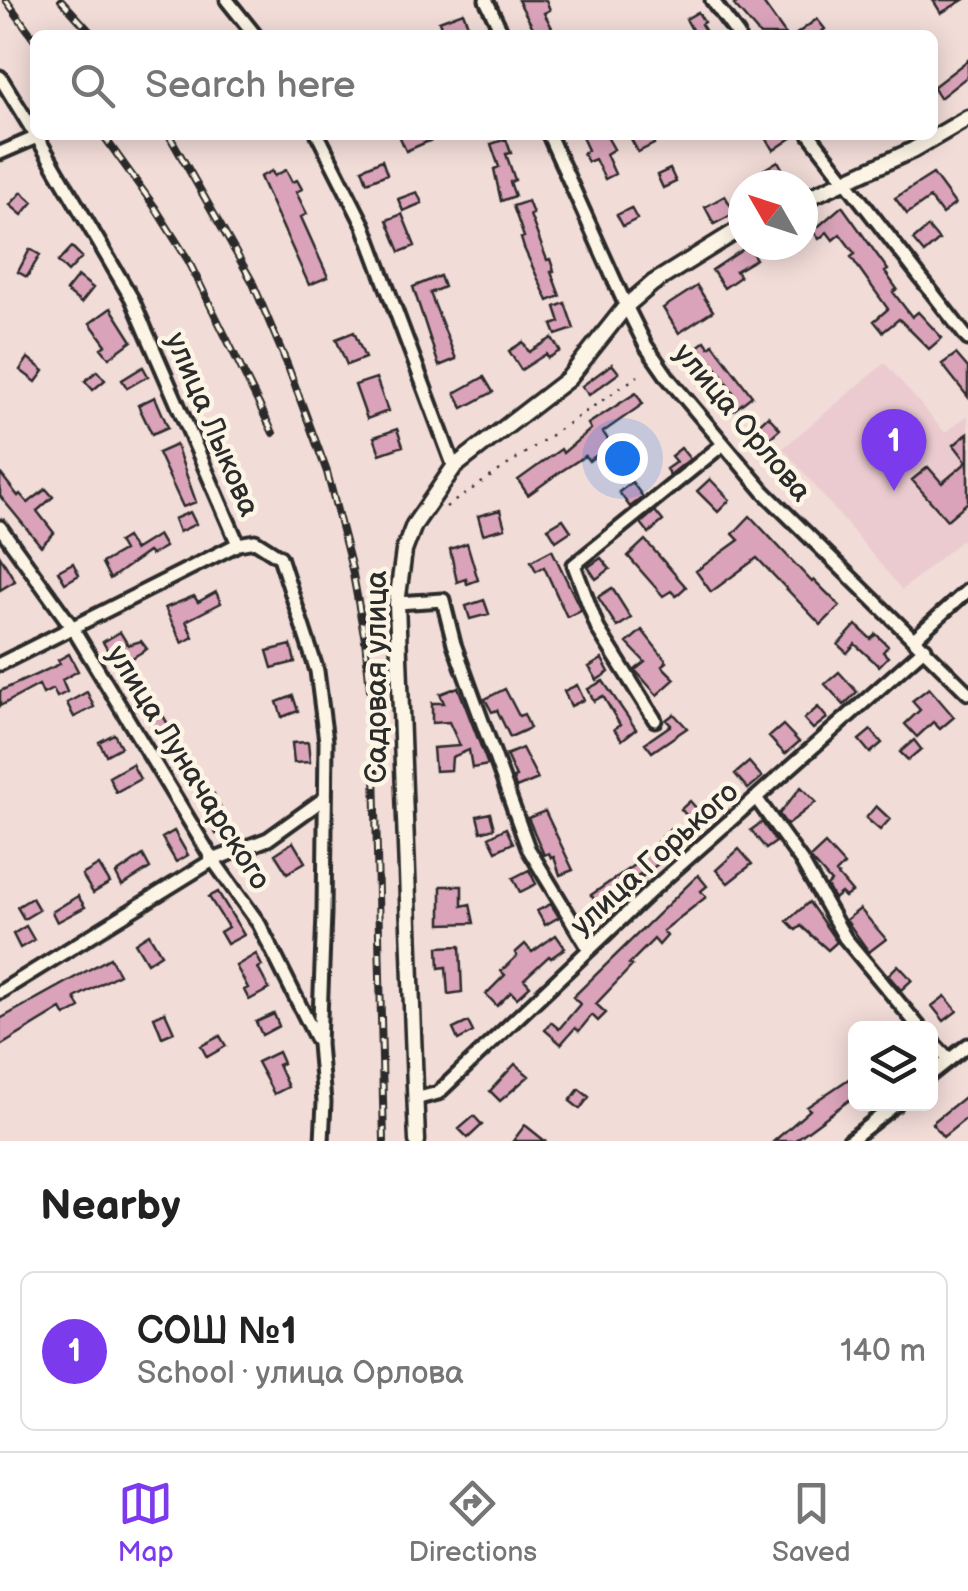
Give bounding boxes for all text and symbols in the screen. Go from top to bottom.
search box [30,30,938,140]
icon: search [65,58,120,113]
text: Search here [145,63,356,108]
north arrow [728,170,818,260]
street label: улица Лыкова [157,327,267,522]
street label: улица Орлова [666,336,819,509]
pin: 1 [862,408,926,491]
your location [597,433,648,484]
street label: Садовая улица [359,570,395,784]
street label: улица Луначарского [98,639,278,896]
street label: улица Горького [564,774,746,943]
map controls [848,1021,938,1111]
button: layers [848,1021,938,1111]
text: Nearby [40,1181,180,1232]
text: СОШ №1 [137,1309,297,1354]
text: 1 [68,1332,81,1371]
text: 140 m [840,1332,926,1371]
text: School · улица Орлова [137,1354,464,1393]
tab: Map [117,1476,174,1569]
tab: Directions [408,1476,537,1569]
tab: Saved [772,1476,851,1569]

